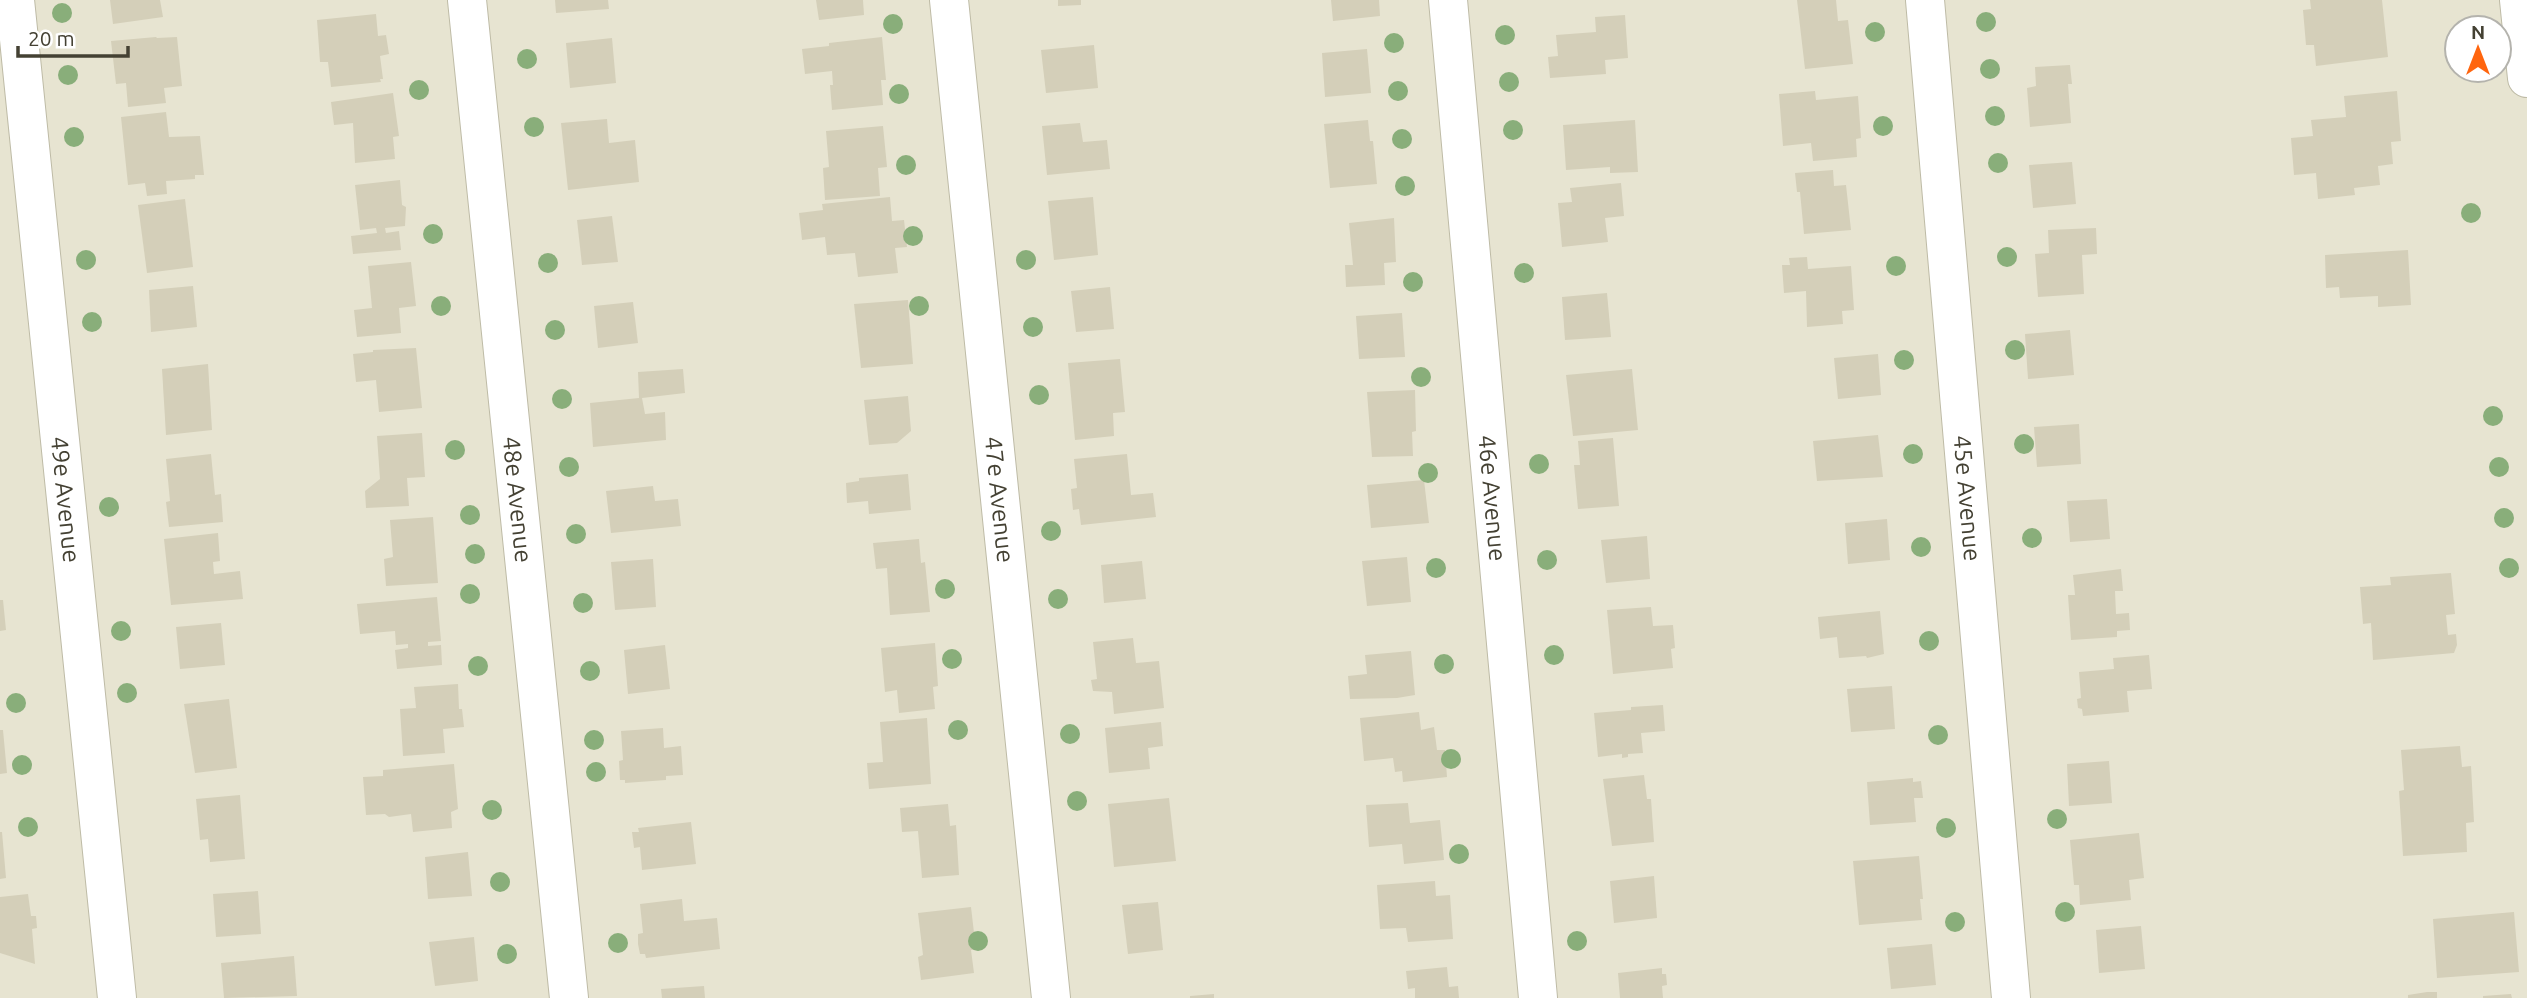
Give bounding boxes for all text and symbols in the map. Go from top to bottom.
scale bar [18,14,128,58]
north arrow [2443,14,2513,84]
text: N [2471,21,2485,43]
text: 20 m [28,26,75,50]
street label: 46e Avenue [1474,434,1512,562]
street label: 45e Avenue [1949,434,1987,562]
street label: 49e Avenue [46,435,86,564]
street label: 48e Avenue [498,435,538,564]
street label: 47e Avenue [980,435,1020,564]

